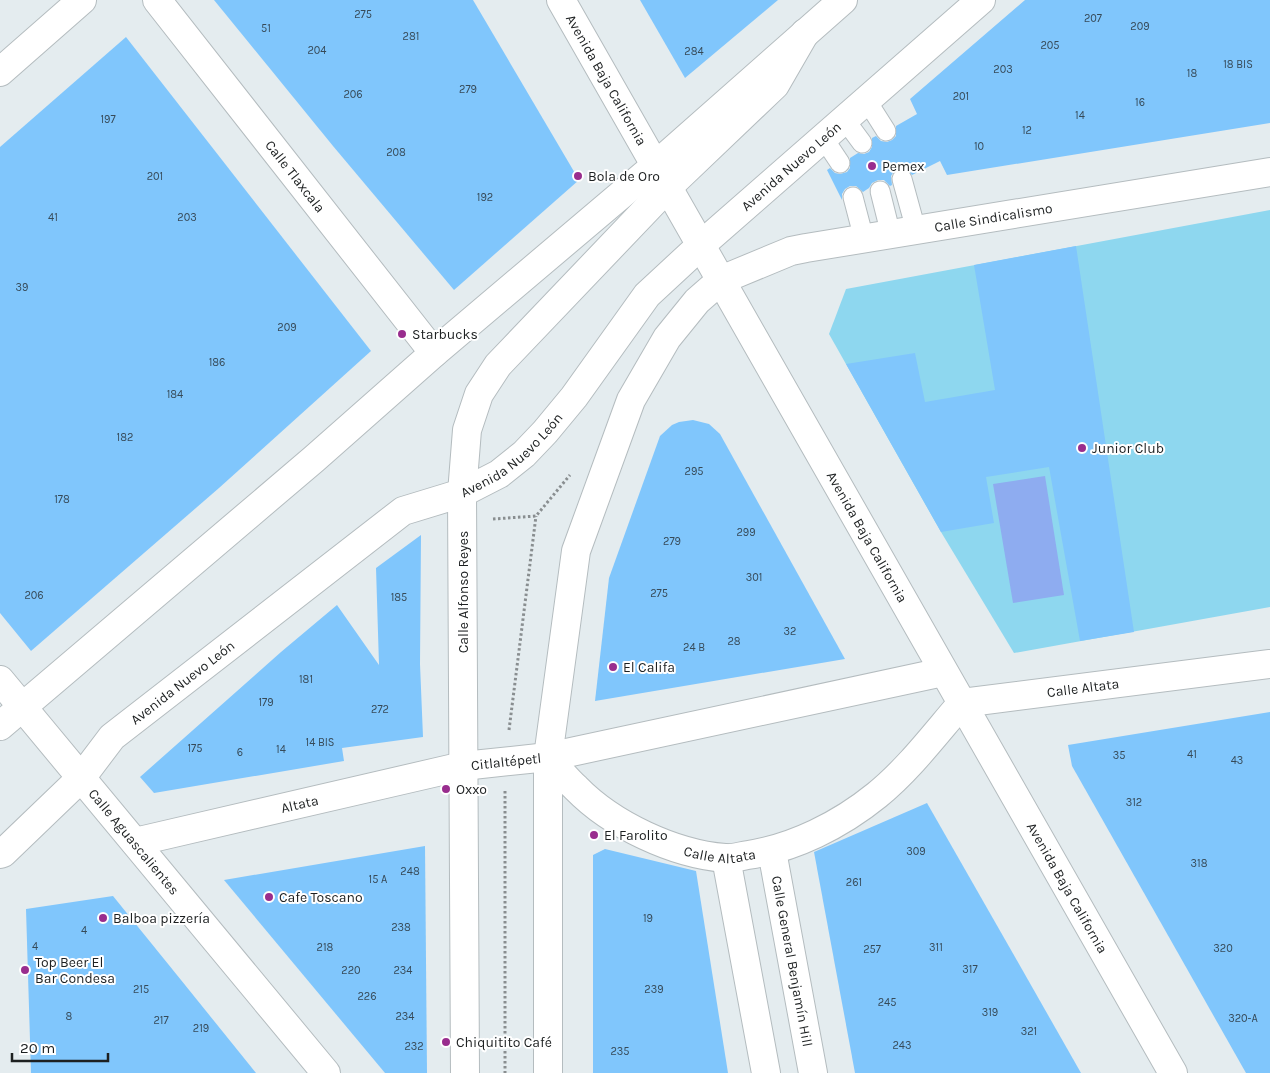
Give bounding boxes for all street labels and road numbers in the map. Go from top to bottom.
street label: Avenida Baja California [562,11,651,148]
street label: Avenida Nuevo León [738,118,844,215]
street label: Calle Tlaxcala [262,137,329,216]
street label: Calle Sindicalismo [933,199,1054,235]
street label: Avenida Nuevo León [458,409,566,501]
street label: Avenida Baja California [823,468,911,605]
street label: Calle Alfonso Reyes [455,531,472,653]
street label: Avenida Nuevo León [127,637,238,728]
street label: Calle Altata [1046,675,1120,701]
street label: Citlaltépetl [470,749,542,774]
street label: Calle Aguascalientes [85,785,183,898]
street label: Altata [279,791,320,816]
street label: Avenida Baja California [1023,819,1111,956]
street label: Calle Altata [682,842,757,867]
street label: Calle General Benjamín Hill [768,874,816,1048]

